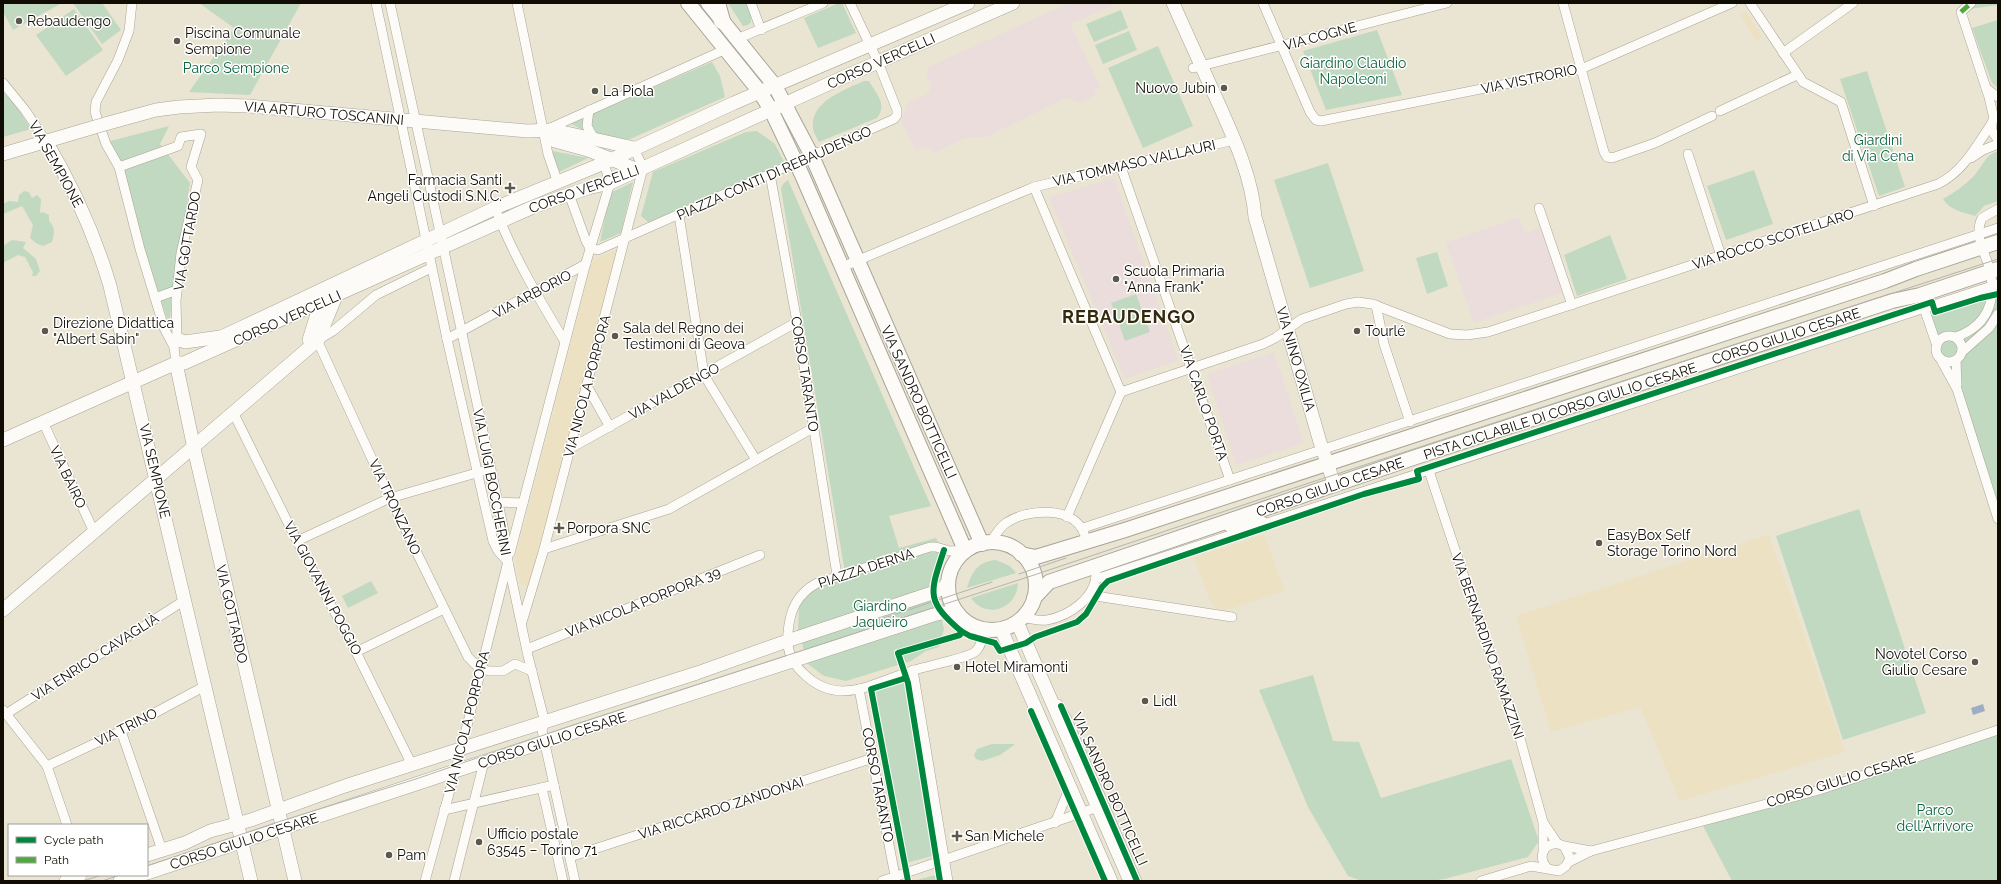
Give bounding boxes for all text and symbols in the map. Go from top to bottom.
place label: Rebaudengo [27,13,111,29]
marker: Rebaudengo [14,16,24,26]
street label: VIA COGNE [1282,19,1358,53]
place label: Piscina Comunale Sempione [185,25,301,57]
street label: CORSO VERCELLI [825,30,937,92]
marker: Piscina Comunale Sempione [172,36,182,46]
park label: Giardino Claudio Napoleoni [1300,55,1406,87]
park label: Parco Sempione [183,60,289,76]
street label: VIA VISTRORIO [1479,61,1579,97]
place label: Nuovo Jubin [1135,80,1216,96]
place label: La Piola [603,83,654,99]
marker: Nuovo Jubin [1219,83,1229,93]
marker: La Piola [590,86,600,96]
street label: VIA ARTURO TOSCANINI [243,98,405,128]
street label: VIA SEMPIONE [26,118,86,210]
street label: PIAZZA CONTI DI REBAUDENGO [674,123,874,223]
park label: Giardini di Via Cena [1842,132,1914,164]
street label: VIA TOMMASO VALLAURI [1051,136,1217,190]
street label: CORSO VERCELLI [527,162,641,216]
place label: Farmacia Santi Angeli Custodi S.N.C. [368,172,502,204]
marker: Farmacia Santi Angeli Custodi S.N.C. [505,183,515,193]
street label: VIA GOTTARDO [170,190,204,292]
street label: VIA ROCCO SCOTELLARO [1690,205,1856,273]
place label: Scuola Primaria "Anna Frank" [1124,263,1225,295]
street label: VIA ARBORIO [490,267,574,321]
marker: Scuola Primaria "Anna Frank" [1111,274,1121,284]
street label: CORSO VERCELLI [231,287,343,349]
street label: CORSO GIULIO CESARE [1710,304,1862,368]
street label: VIA NINO OXILIA [1273,305,1319,414]
district label: REBAUDENGO [1062,306,1196,327]
street label: VIA NICOLA PORPORA [560,313,614,459]
place label: Direzione Didattica "Albert Sabin" [53,315,174,347]
street label: CORSO TARANTO [788,315,822,433]
place label: Sala del Regno dei Testimoni di Geova [623,320,745,352]
street label: VIA SANDRO BOTTICELLI [878,323,960,481]
place label: Tourlé [1365,323,1406,339]
marker: Direzione Didattica "Albert Sabin" [40,326,50,336]
marker: Tourlé [1352,326,1362,336]
marker: Sala del Regno dei Testimoni di Geova [610,331,620,341]
street label: VIA CARLO PORTA [1177,343,1231,463]
street label: VIA VALDENGO [626,359,722,423]
street label: PISTA CICLABILE DI CORSO GIULIO CESARE [1421,359,1699,463]
street label: VIA LUIGI BOCCHERINI [470,407,514,557]
street label: VIA SEMPIONE [136,422,174,520]
street label: VIA BAIRO [47,443,89,511]
street label: CORSO GIULIO CESARE [1254,454,1406,520]
street label: VIA TRONZANO [366,457,424,557]
street label: VIA GIOVANNI POGGIO [281,518,365,658]
place label: Porpora SNC [567,520,651,536]
marker: Porpora SNC [554,523,564,533]
place label: EasyBox Self Storage Torino Nord [1607,527,1737,559]
marker: EasyBox Self Storage Torino Nord [1594,538,1604,548]
street label: PIAZZA DERNA [816,545,916,591]
street label: VIA BERNARDINO RAMAZZINI [1449,551,1527,741]
street label: VIA GOTTARDO [213,563,251,665]
street label: VIA NICOLA PORPORA 39 [563,564,723,640]
park label: Giardino Jaqueiro [852,598,908,630]
street label: VIA ENRICO CAVAGLIÀ [28,609,162,704]
place label: Novotel Corso Giulio Cesare [1875,646,1967,678]
street label: VIA NICOLA PORPORA [441,648,493,795]
marker: Novotel Corso Giulio Cesare [1970,657,1980,667]
place label: Hotel Miramonti [965,659,1068,675]
marker: Hotel Miramonti [952,662,962,672]
place label: Lidl [1153,693,1177,709]
marker: Lidl [1140,696,1150,706]
street label: VIA TRINO [92,705,160,749]
street label: CORSO GIULIO CESARE [476,708,628,772]
street label: VIA SANDRO BOTTICELLI [1069,710,1151,868]
street label: CORSO TARANTO [859,726,897,844]
street label: CORSO GIULIO CESARE [1765,750,1917,810]
street label: VIA RICCARDO ZANDONAI [636,774,806,842]
park label: Parco dell'Arrivore [1897,802,1973,834]
street label: CORSO GIULIO CESARE [168,809,320,873]
legend [8,824,148,876]
place label: Ufficio postale 63545 – Torino 71 [487,826,597,858]
place label: San Michele [965,828,1044,844]
marker: San Michele [952,831,962,841]
text: Cycle path [44,833,103,847]
marker: Ufficio postale 63545 – Torino 71 [474,837,484,847]
place label: Pam [397,847,426,863]
marker: Pam [384,850,394,860]
text: Path [44,853,69,867]

